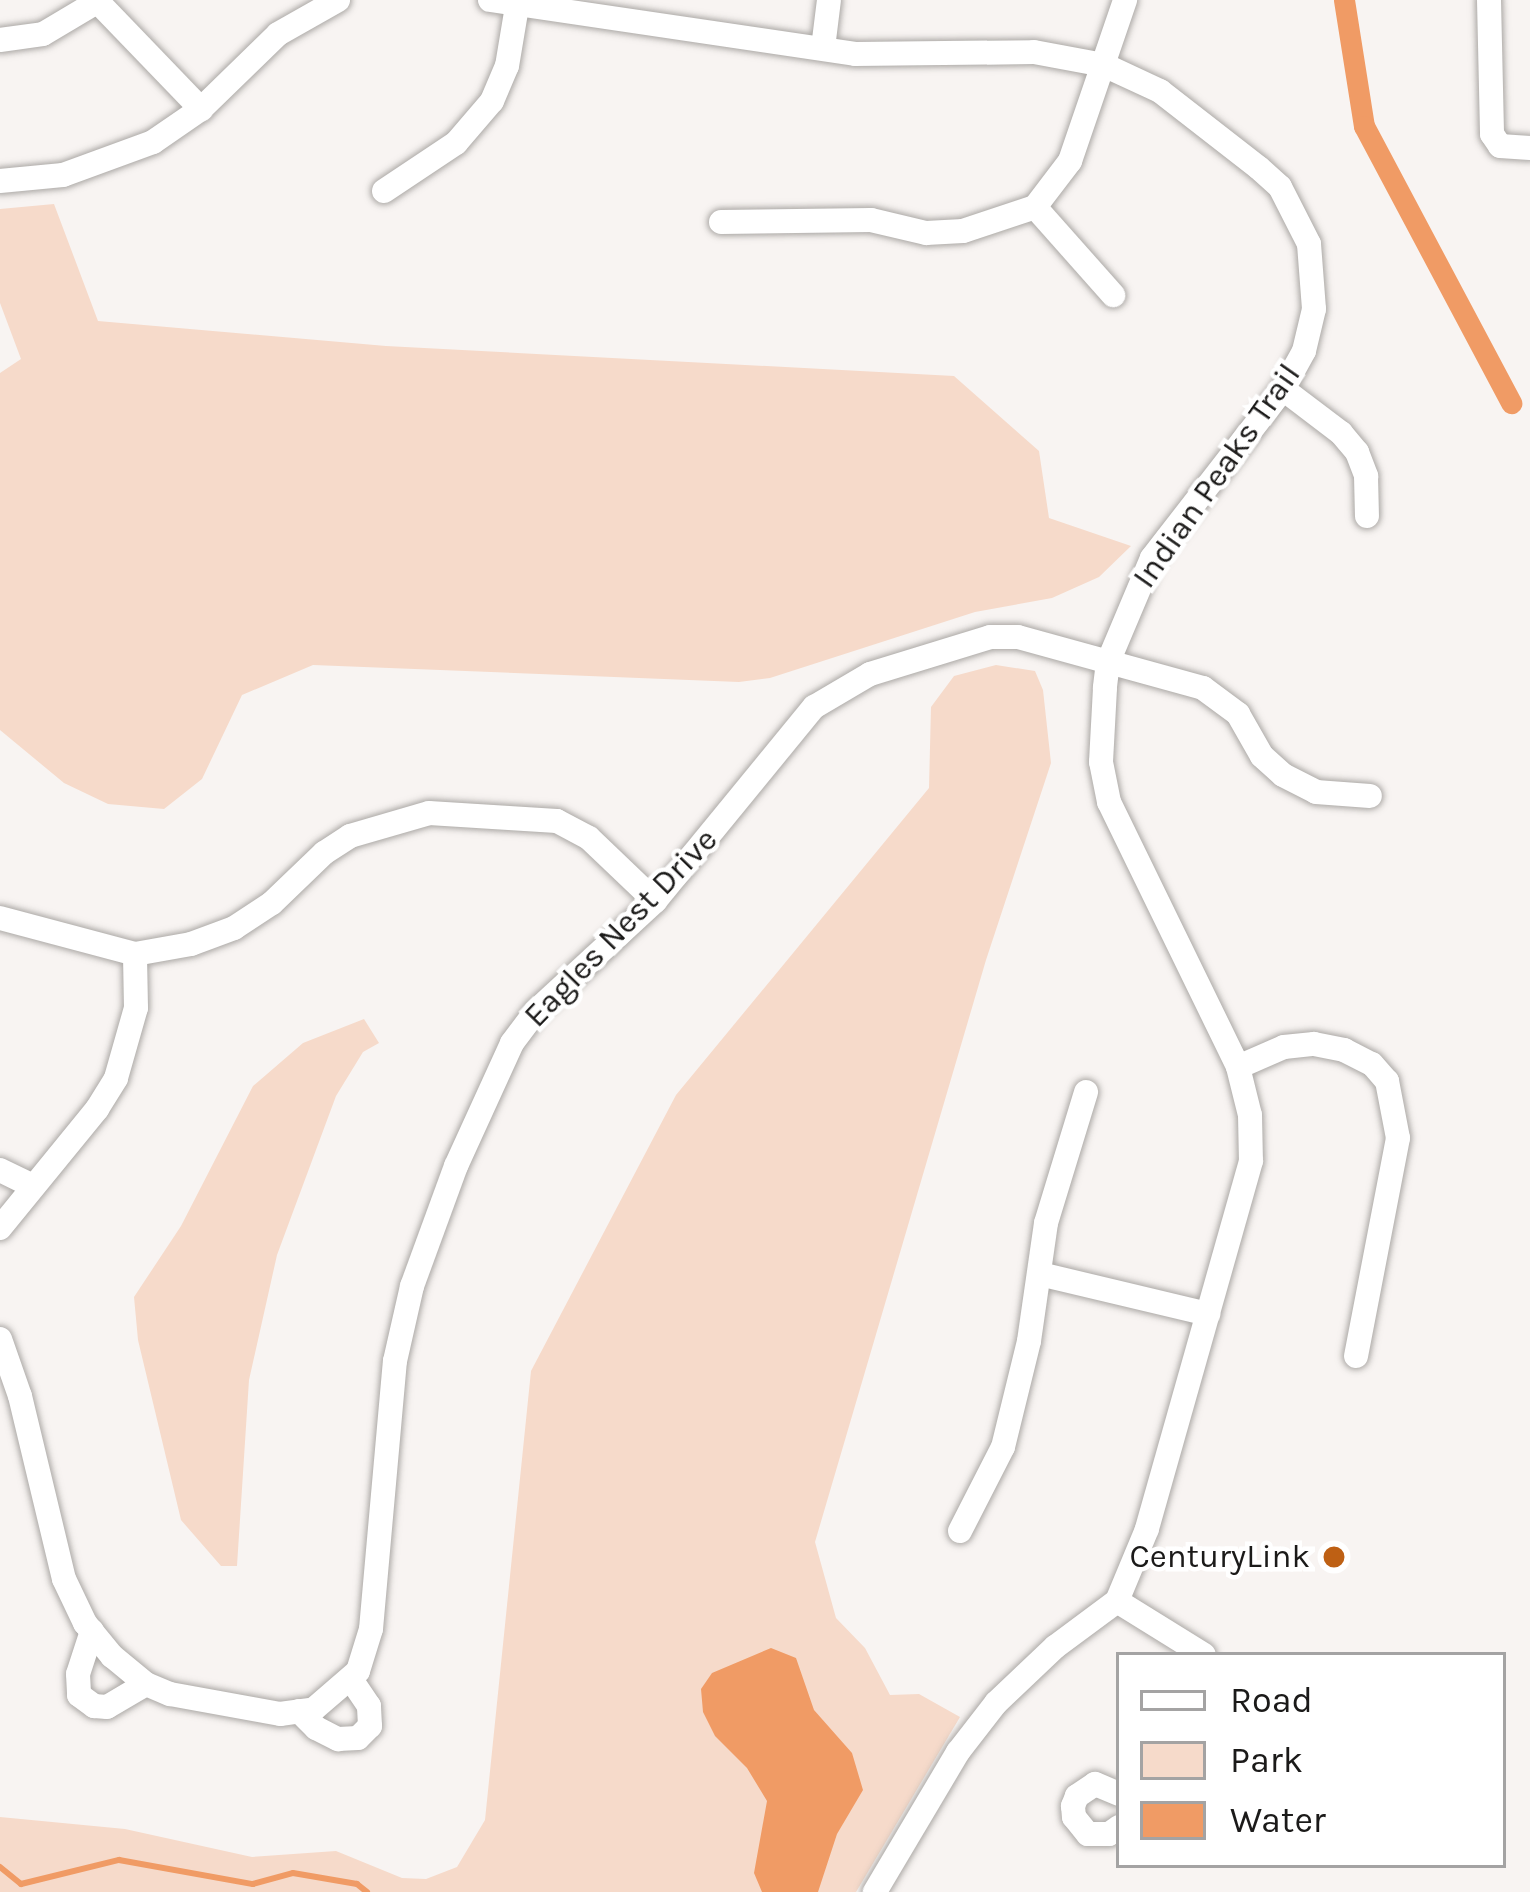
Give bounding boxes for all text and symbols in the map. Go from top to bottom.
street label: Indian Peaks Trail [1125,356,1309,596]
street label: Eagles Nest Drive [516,820,726,1036]
place label: CenturyLink [1129,1537,1310,1577]
marker: CenturyLink [1321,1544,1347,1570]
legend [1116,1652,1506,1868]
text: Road [1230,1679,1313,1721]
text: Park [1230,1739,1303,1781]
text: Water [1230,1799,1326,1841]

